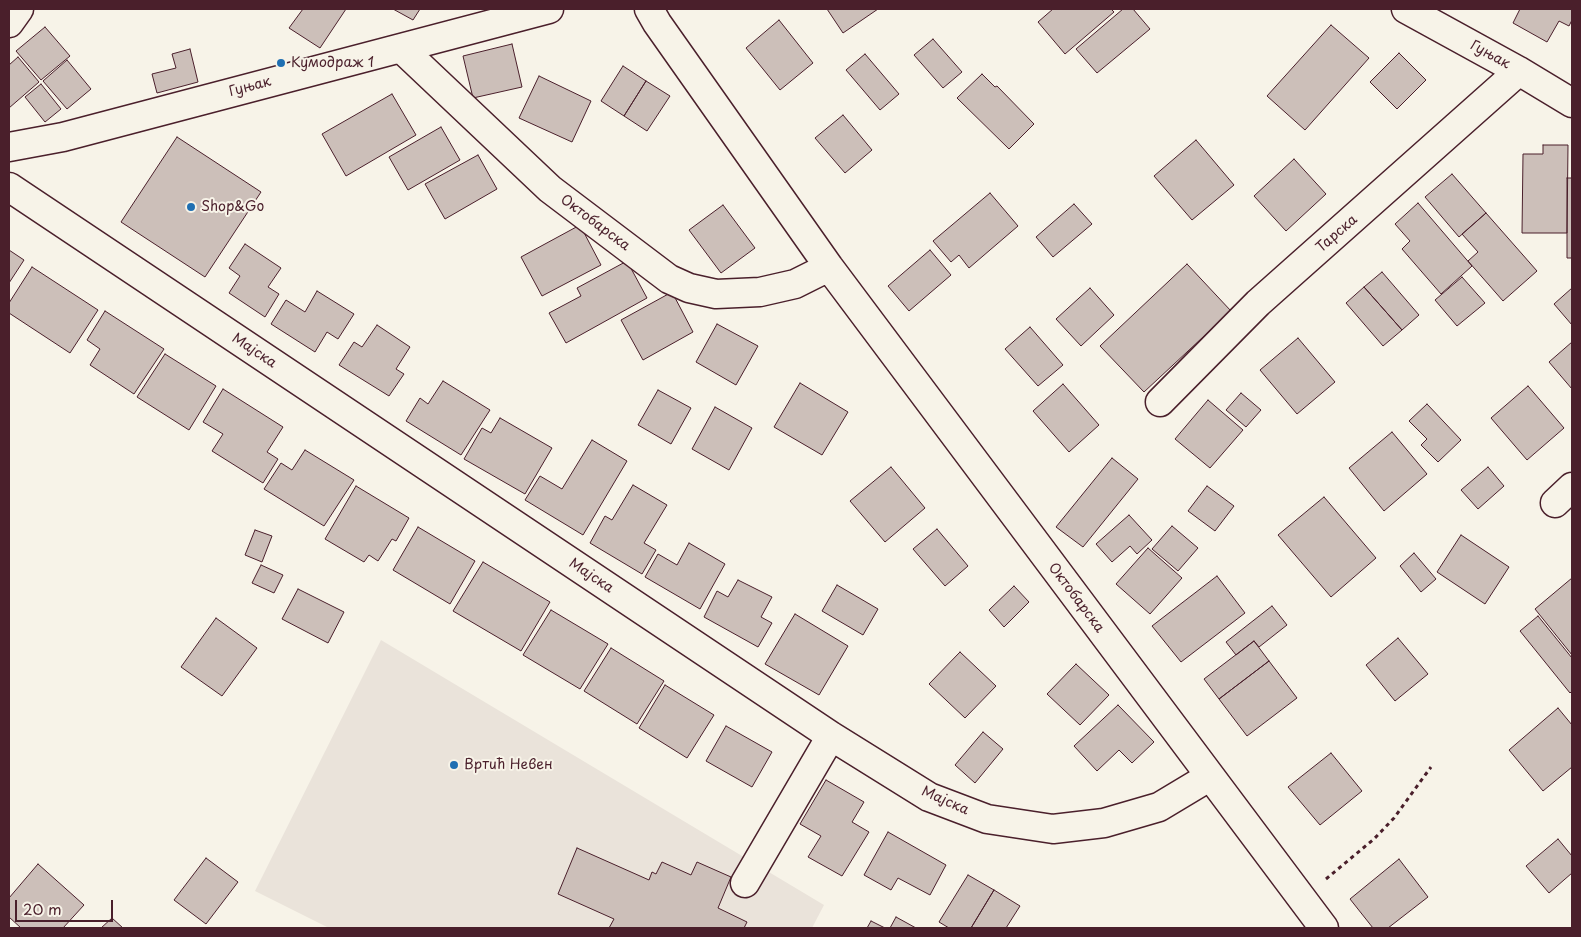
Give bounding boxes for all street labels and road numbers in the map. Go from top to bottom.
street label: Гуњак [1467,37,1513,73]
street label: Гуњак [227,73,273,101]
street label: Октобарска [557,191,633,255]
street label: Тарска [1313,212,1361,256]
street label: Мајска [228,330,280,372]
street label: Мајска [565,555,617,597]
street label: Октобарска [1044,560,1108,636]
street label: Мајска [919,783,971,819]

